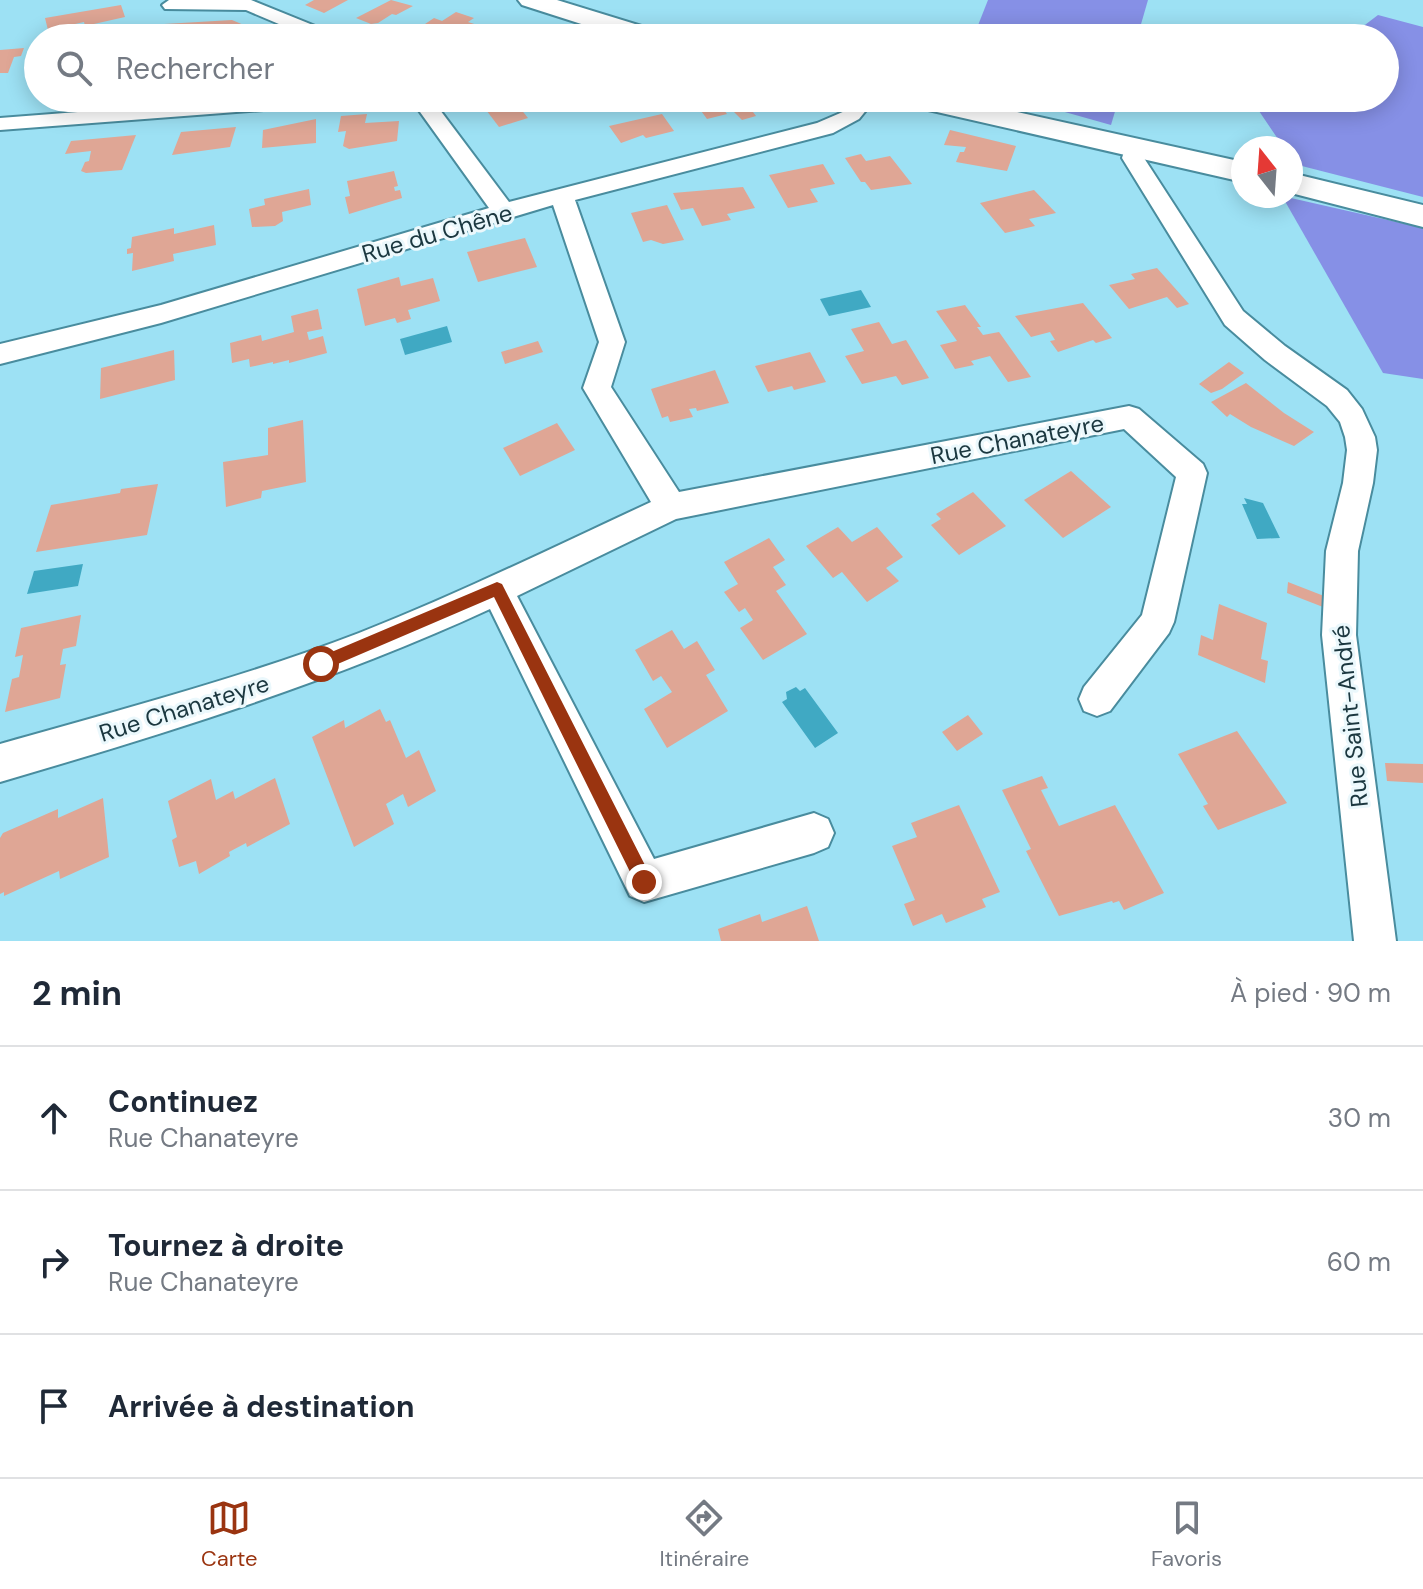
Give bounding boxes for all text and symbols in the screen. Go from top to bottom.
search box [24,24,1399,112]
icon: search [52,46,96,90]
text: Rechercher [116,49,275,88]
north arrow [1231,136,1303,208]
street label: Rue du Chêne [358,197,516,269]
street label: Rue Chanateyre [928,407,1106,471]
street label: Rue Saint-André [1325,623,1375,809]
route start [303,646,339,682]
street label: Rue Chanateyre [95,667,273,749]
route end [626,864,662,900]
text: 2 min [32,971,122,1016]
text: À pied · 90 m [1230,976,1391,1010]
text: Continuez [108,1082,258,1121]
icon: ahead [32,1096,76,1140]
text: 30 m [1328,1101,1391,1135]
text: Rue Chanateyre [108,1121,299,1155]
text: Tournez à droite [108,1226,344,1265]
icon: right [32,1240,76,1284]
text: 60 m [1327,1245,1391,1279]
text: Rue Chanateyre [108,1265,299,1299]
icon: arrive [32,1384,76,1428]
text: Arrivée à destination [108,1387,414,1426]
tab: Carte [201,1496,258,1573]
tab: Itinéraire [659,1496,749,1573]
tab: Favoris [1151,1496,1222,1573]

